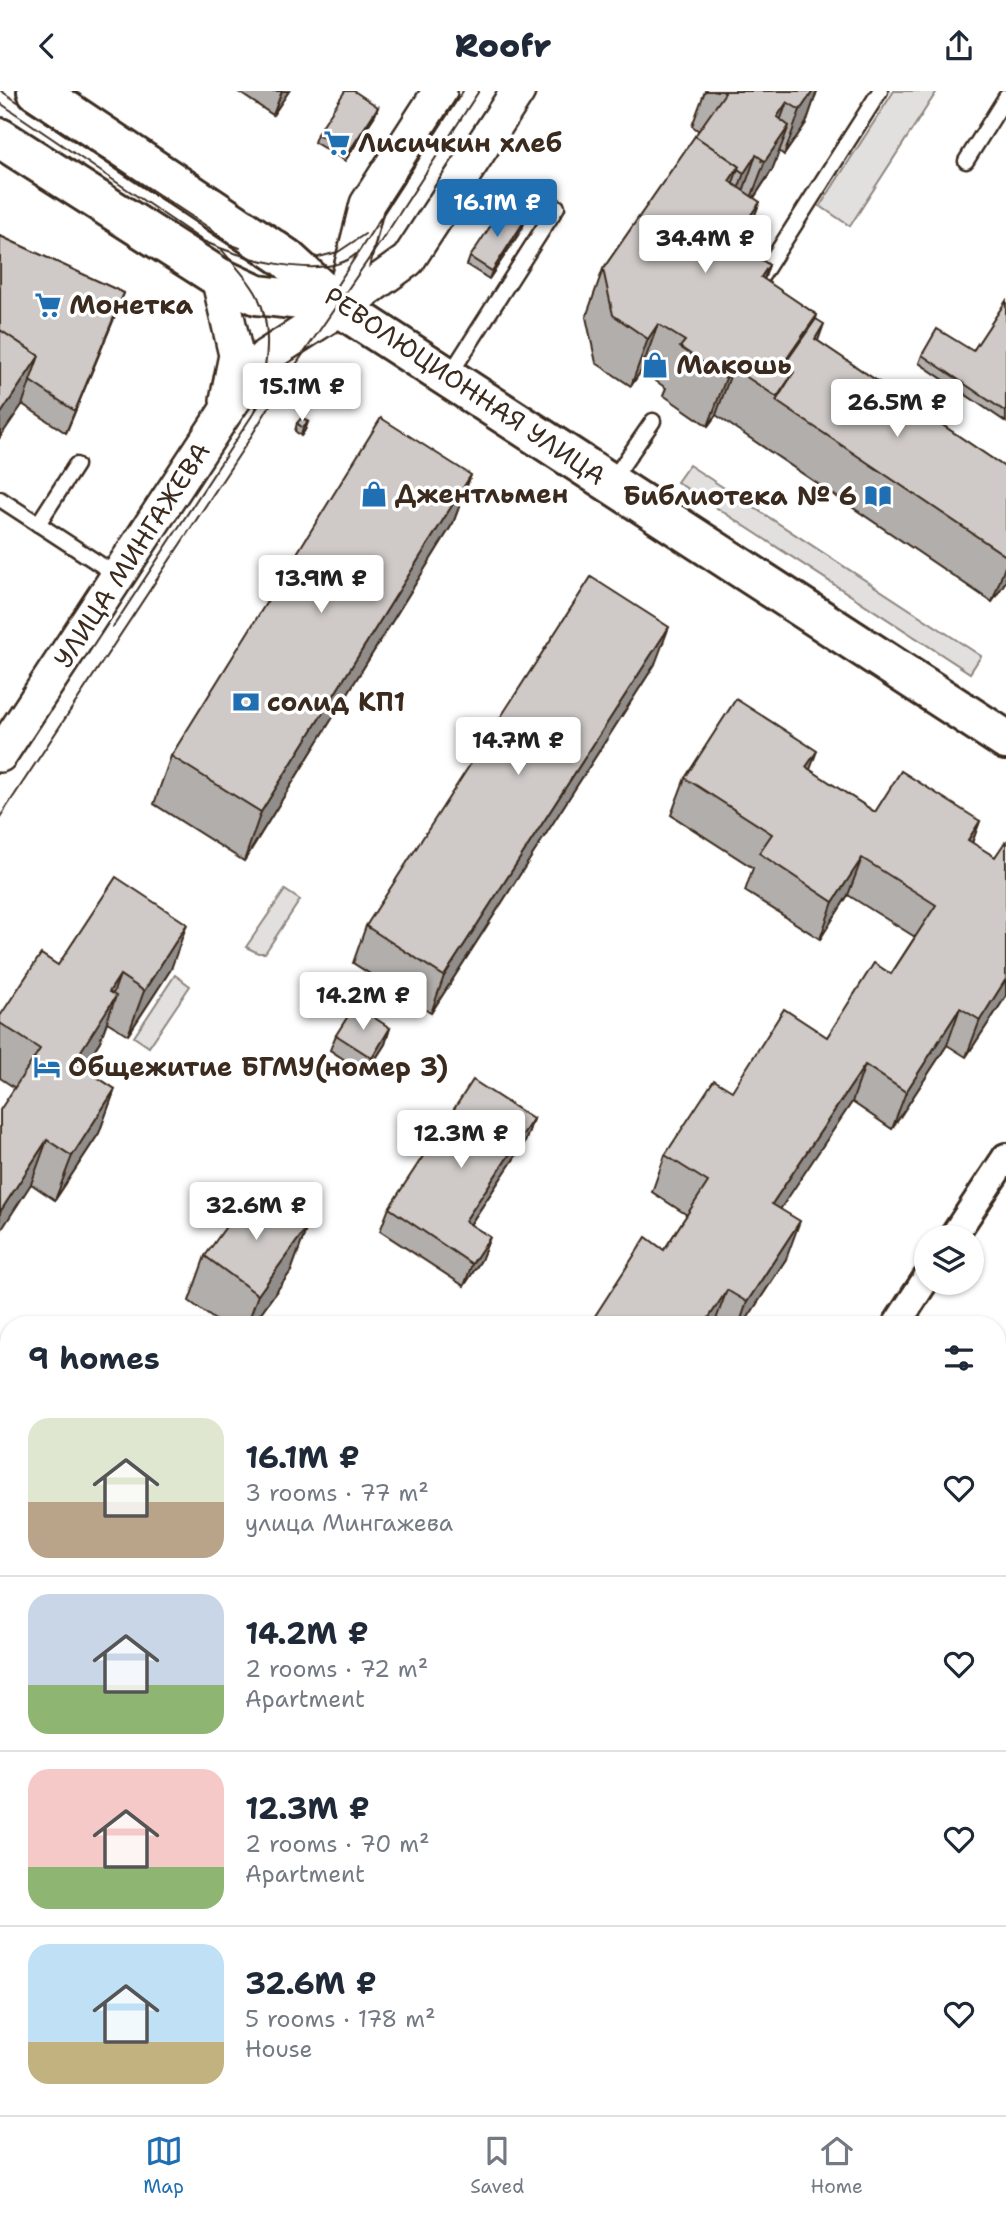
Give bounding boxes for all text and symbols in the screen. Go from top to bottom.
text: Roofr [455,24,551,67]
icon: back [28,27,66,65]
icon: share [940,27,978,65]
place label: Лисичкин хлеб [358,125,562,160]
supermarket icon: Лисичкин хлеб [322,128,352,158]
pin: 16.1M ₽ [432,179,562,239]
text: 16.1M ₽ [453,187,541,217]
pin: 34.4M ₽ [640,215,770,275]
text: 34.4M ₽ [655,223,755,253]
street label: РЕВОЛЮЦИОННАЯ УЛИЦА [318,278,613,493]
place label: Монетка [69,287,194,322]
supermarket icon: Монетка [33,290,63,320]
place label: Макошь [676,347,792,382]
shop icon: Макошь [640,350,670,380]
pin: 15.1M ₽ [237,363,367,423]
text: 15.1M ₽ [259,371,345,401]
pin: 26.5M ₽ [832,379,962,439]
text: 26.5M ₽ [847,387,947,417]
street label: УЛИЦА МИНГАЖЕВА [45,435,218,674]
place label: Джентльмен [395,476,568,511]
place label: Библиотека № 6 [623,478,857,513]
shop icon: Джентльмен [359,479,389,509]
library icon: Библиотека № 6 [863,481,893,511]
pin: 13.9M ₽ [256,555,386,615]
text: 13.9M ₽ [275,563,367,593]
place label: солид КП1 [267,684,405,719]
bank icon: солид КП1 [231,687,261,717]
pin: 14.7M ₽ [453,717,583,777]
text: 14.7M ₽ [472,725,564,755]
pin: 14.2M ₽ [298,972,428,1032]
text: 14.2M ₽ [316,980,410,1010]
place label: Общежитие БГМУ(номер 3) [68,1049,448,1084]
hotel icon: Общежитие БГМУ(номер 3) [32,1052,62,1082]
pin: 12.3M ₽ [396,1111,526,1170]
text: 12.3M ₽ [413,1118,509,1148]
pin: 32.6M ₽ [191,1183,321,1242]
text: 32.6M ₽ [206,1190,307,1220]
map controls [914,1225,984,1295]
button: layers [914,1225,984,1295]
text: 9 homes [28,1338,160,1379]
icon: filters [940,1339,978,1377]
text: 16.1M ₽ [245,1437,360,1478]
icon: home [84,1446,168,1530]
icon: heart [940,1469,978,1507]
text: 3 rooms · 77 m² [245,1478,429,1508]
text: улица Мингажева [245,1508,453,1538]
text: 14.2M ₽ [245,1613,369,1654]
icon: home [84,1622,168,1706]
icon: heart [940,1645,978,1683]
text: 2 rooms · 72 m² [245,1654,428,1684]
text: Apartment [245,1684,365,1714]
text: 12.3M ₽ [245,1788,370,1829]
icon: home [84,1797,168,1881]
icon: heart [940,1820,978,1858]
text: 2 rooms · 70 m² [245,1829,430,1859]
text: Apartment [245,1859,365,1889]
text: 32.6M ₽ [245,1963,377,2004]
icon: home [84,1972,168,2056]
icon: heart [940,1995,978,2033]
text: 5 rooms · 178 m² [245,2004,436,2034]
text: House [245,2034,313,2064]
tab: Map [143,2132,184,2199]
tab: Saved [470,2132,524,2199]
tab: Home [811,2132,863,2199]

